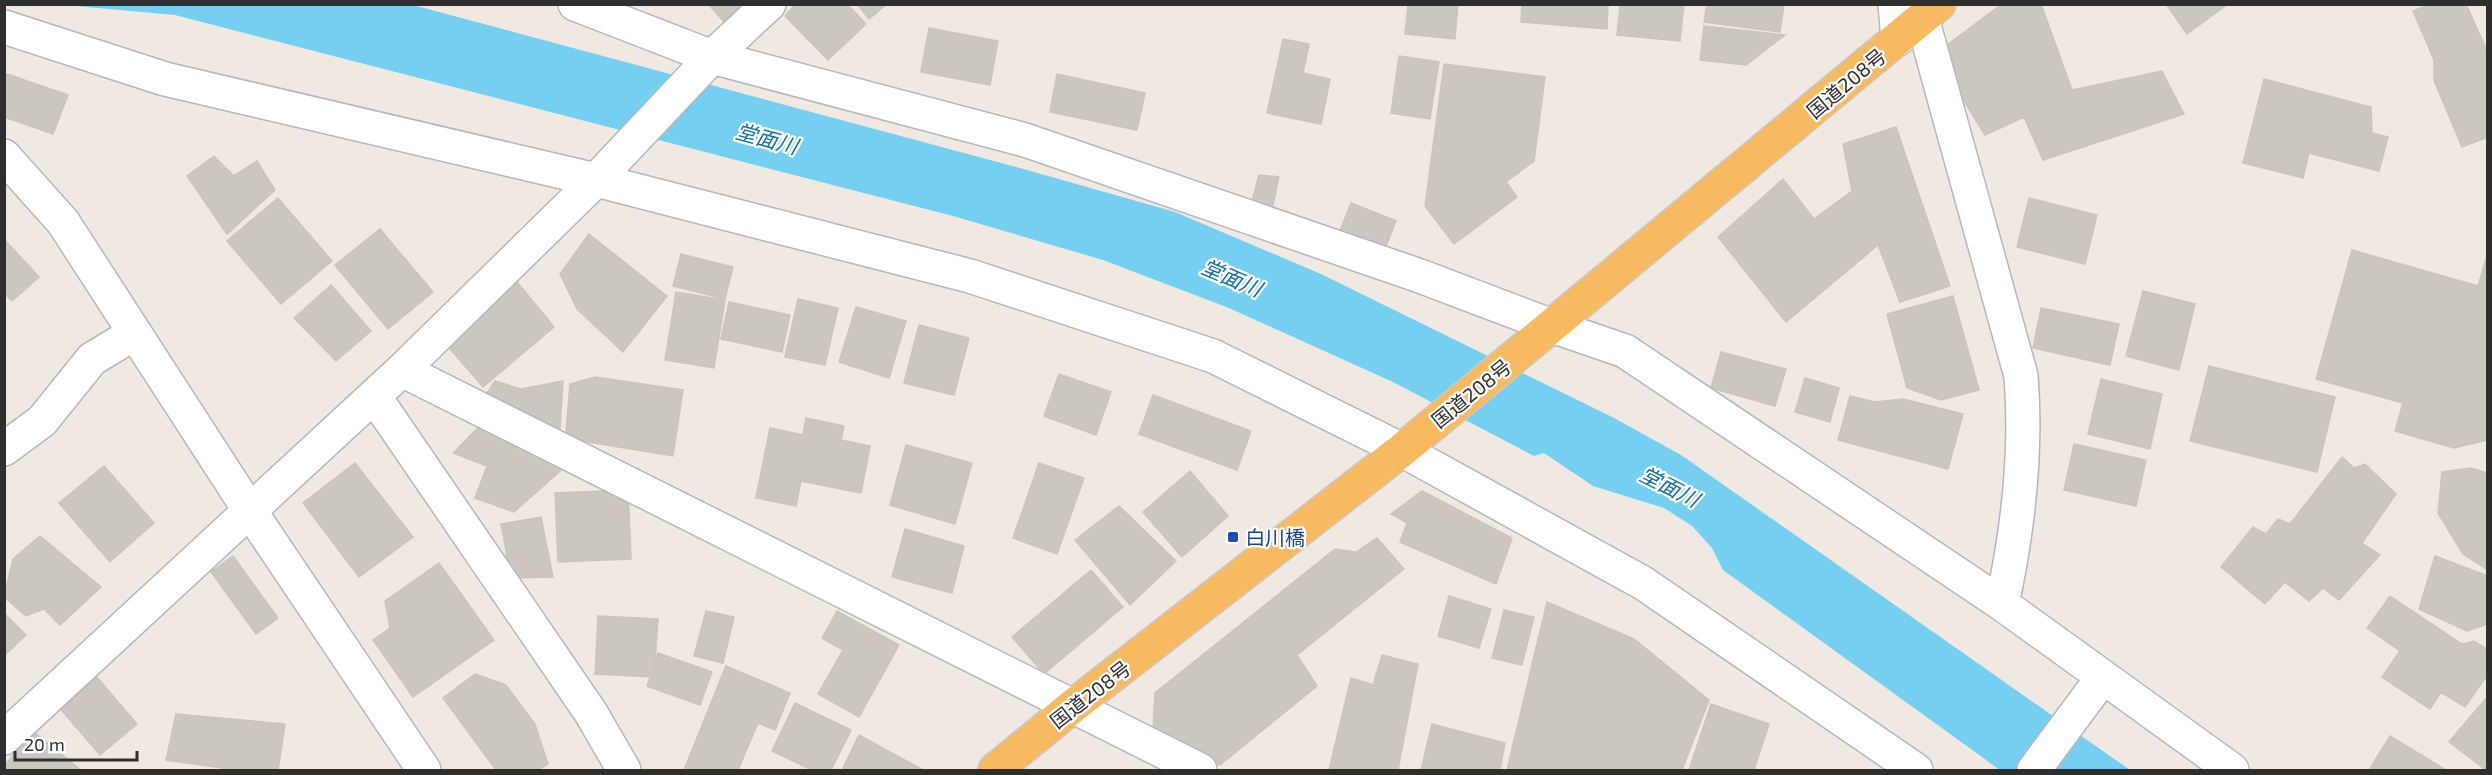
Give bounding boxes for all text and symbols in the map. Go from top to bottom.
street label: 国道208号 [1802,43,1890,123]
water label: 堂面川 [733,118,803,159]
water label: 堂面川 [1198,253,1268,302]
street label: 国道208号 [1426,354,1516,432]
water label: 堂面川 [1636,461,1706,512]
place label: 白川橋 [1245,525,1305,549]
marker: 白川橋 [1226,530,1240,544]
street label: 国道208号 [1045,655,1135,733]
scale bar [15,724,136,762]
text: 20 m [24,733,65,755]

